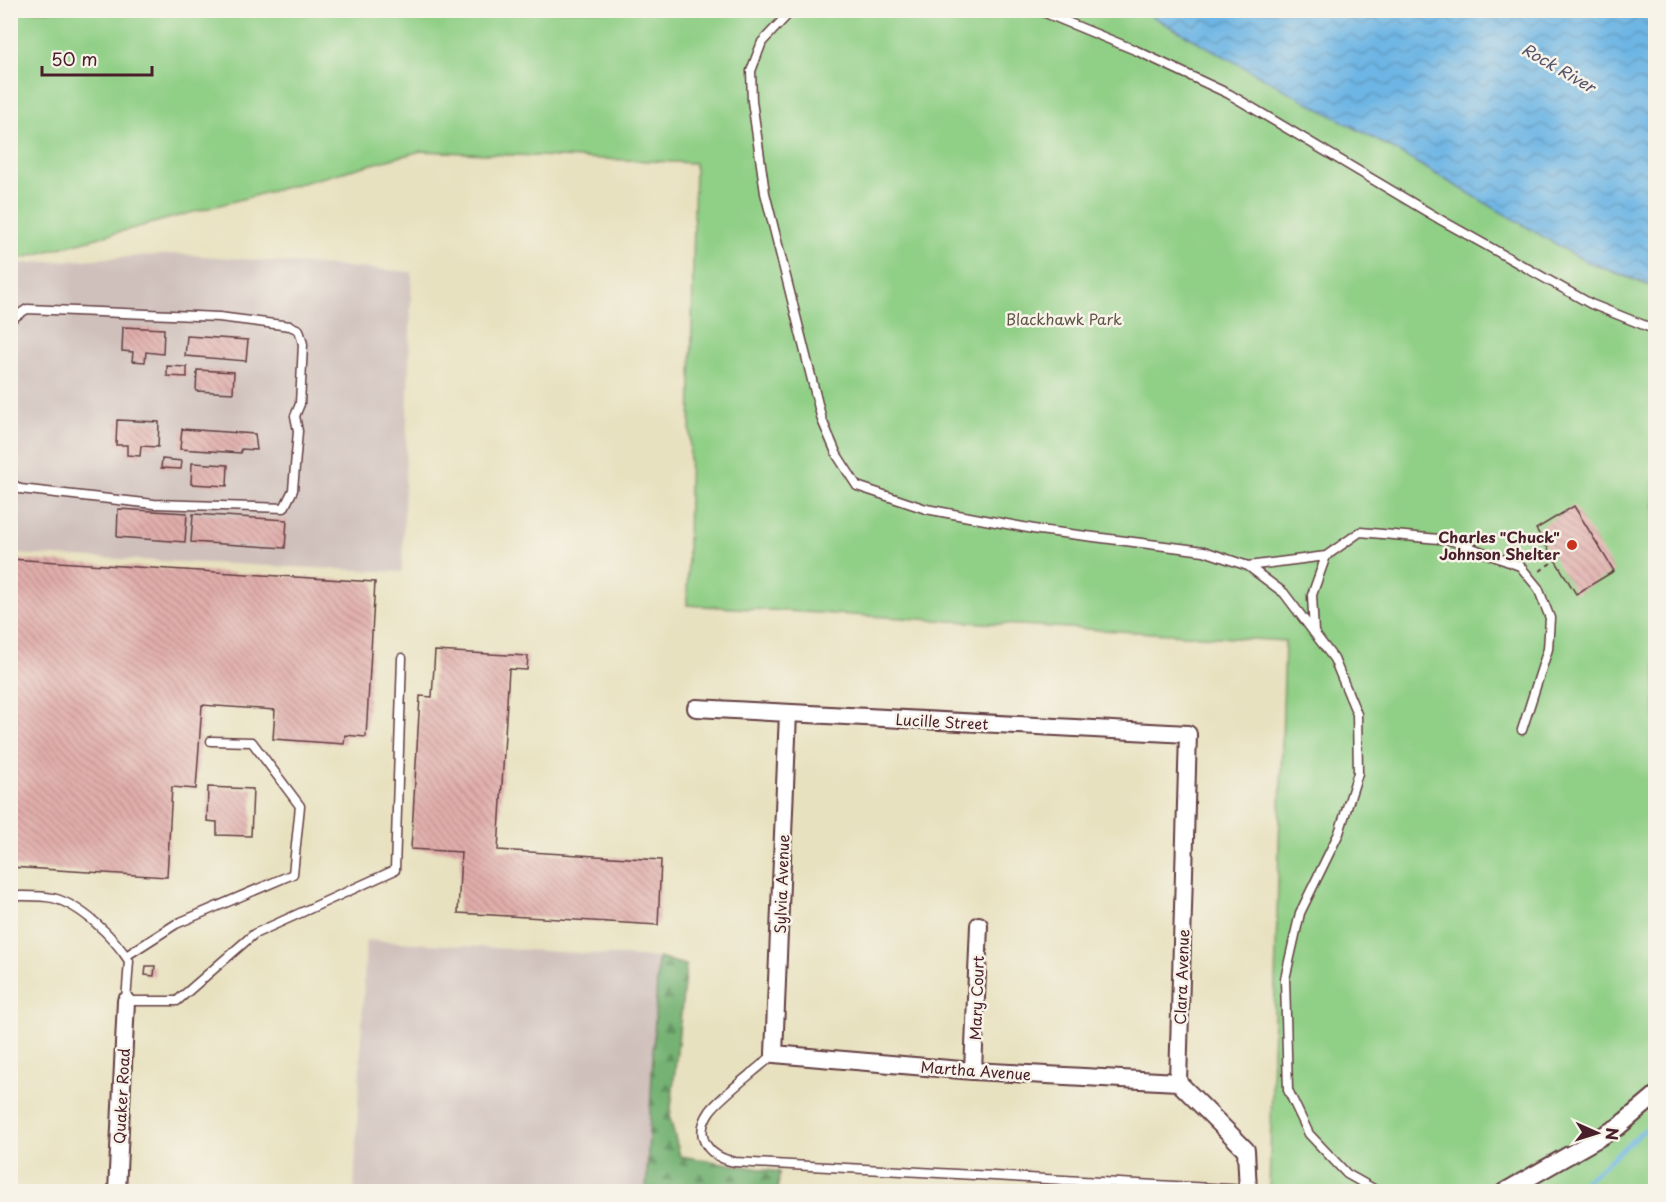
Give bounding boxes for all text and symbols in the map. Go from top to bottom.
water label: Rock River [1518,36,1602,99]
scale bar [42,39,152,77]
text: 50 m [51,45,98,72]
park label: Blackhawk Park [1006,307,1122,330]
place label: Charles "Chuck" Johnson Shelter [1438,525,1560,565]
marker: Charles "Chuck" Johnson Shelter [1565,538,1579,552]
street label: Lucille Street [895,707,989,735]
street label: Sylvia Avenue [768,834,794,934]
street label: Clara Avenue [1168,929,1194,1025]
street label: Mary Court [963,955,989,1041]
street label: Quaker Road [107,1047,135,1145]
street label: Martha Avenue [920,1055,1032,1085]
north arrow [1567,1103,1627,1163]
text: N [1601,1127,1625,1141]

